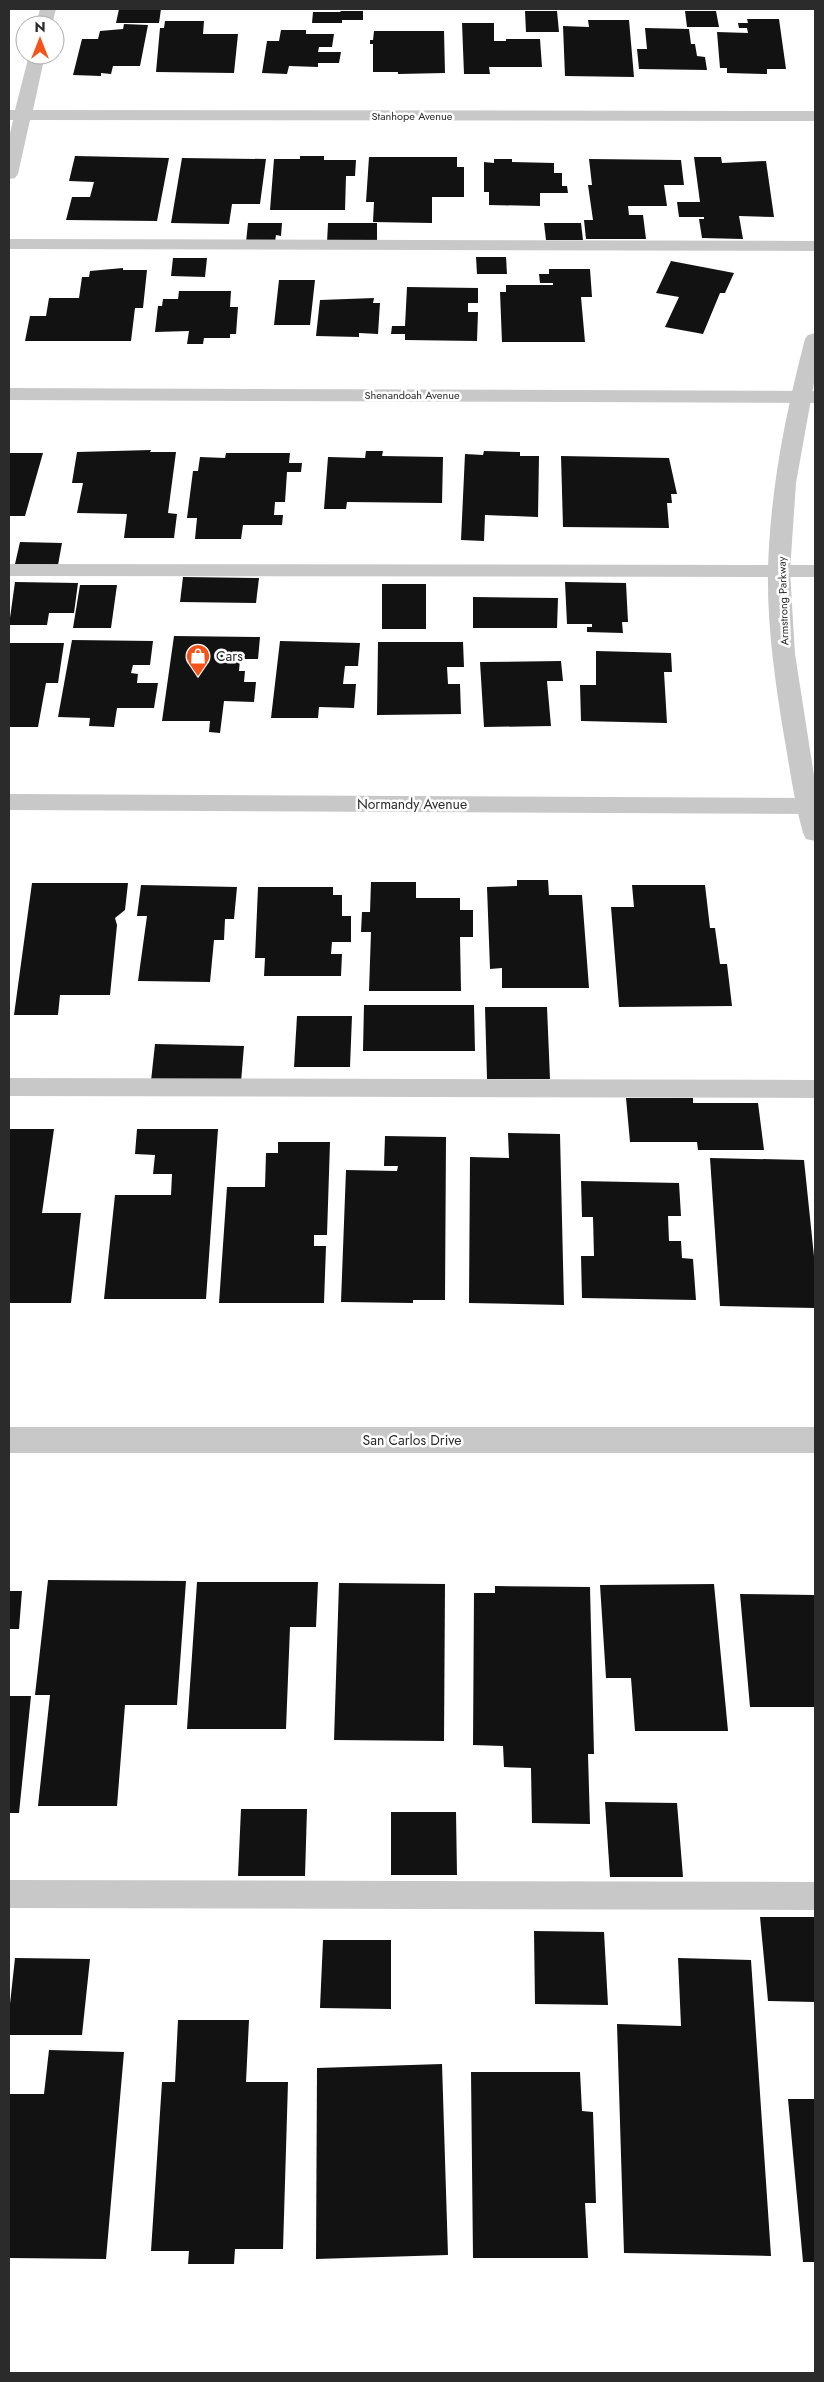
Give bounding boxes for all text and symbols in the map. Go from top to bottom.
north arrow [15,15,65,65]
text: N [34,17,46,37]
street label: Stanhope Avenue [371,108,453,124]
street label: Shenandoah Avenue [364,387,460,403]
street label: Armstrong Parkway [773,556,793,646]
shop icon: Cars [185,643,211,677]
place label: Cars [216,646,243,666]
street label: Normandy Avenue [357,794,467,814]
street label: San Carlos Drive [363,1430,461,1450]

